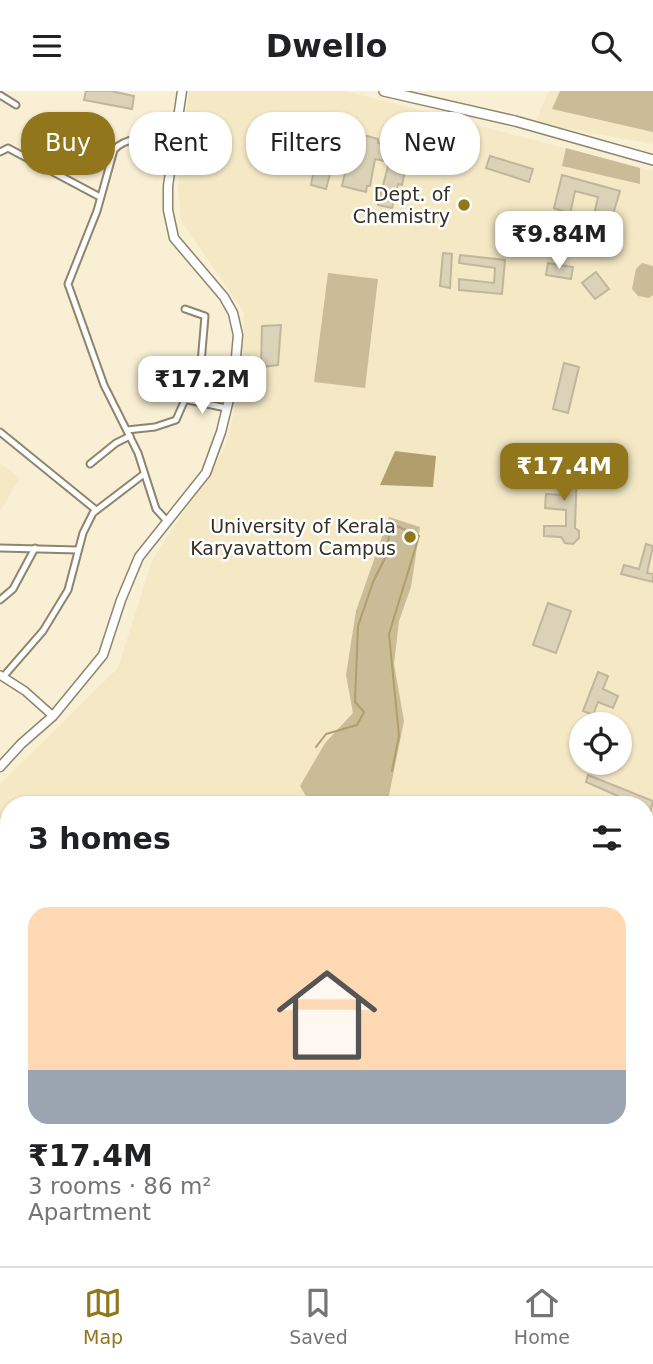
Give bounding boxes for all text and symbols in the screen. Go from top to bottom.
icon: menu [28,27,66,65]
text: Dwello [266,27,387,65]
icon: search [587,27,625,65]
chip: Buy [21,112,115,175]
chip: Rent [129,112,232,175]
chip: Filters [246,112,366,175]
chip: New [380,112,480,175]
place label: Dept. of Chemistry [353,183,451,227]
marker: Dept. of Chemistry [456,197,472,213]
pin: ₹9.84M [502,211,616,271]
text: ₹9.84M [511,221,607,247]
pin: ₹17.2M [145,357,259,416]
text: ₹17.2M [154,366,250,392]
pin: ₹17.4M [507,443,621,503]
text: ₹17.4M [516,453,612,479]
place label: University of Kerala Karyavattom Campus [190,515,396,559]
marker: University of Kerala Karyavattom Campus [402,529,418,545]
map controls [569,712,632,775]
button: locate [569,712,632,775]
icon: filters [588,819,626,857]
text: 3 homes [28,821,171,856]
icon: home [264,952,390,1078]
text: ₹17.4M [28,1138,153,1173]
text: 3 rooms · 86 m² [28,1173,212,1199]
text: Apartment [28,1199,151,1225]
tab: Map [83,1284,123,1348]
tab: Saved [289,1284,348,1348]
tab: Home [514,1284,570,1348]

